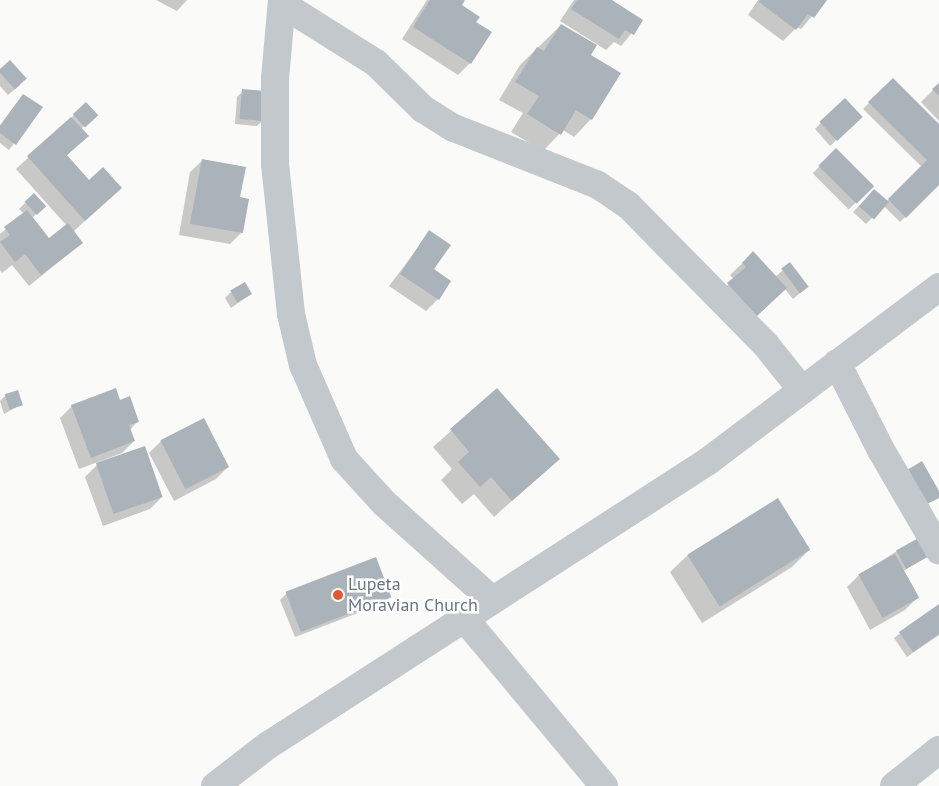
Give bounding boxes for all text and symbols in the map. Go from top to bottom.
place label: Lupeta Moravian Church [348,574,478,616]
marker: Lupeta Moravian Church [332,589,344,601]

